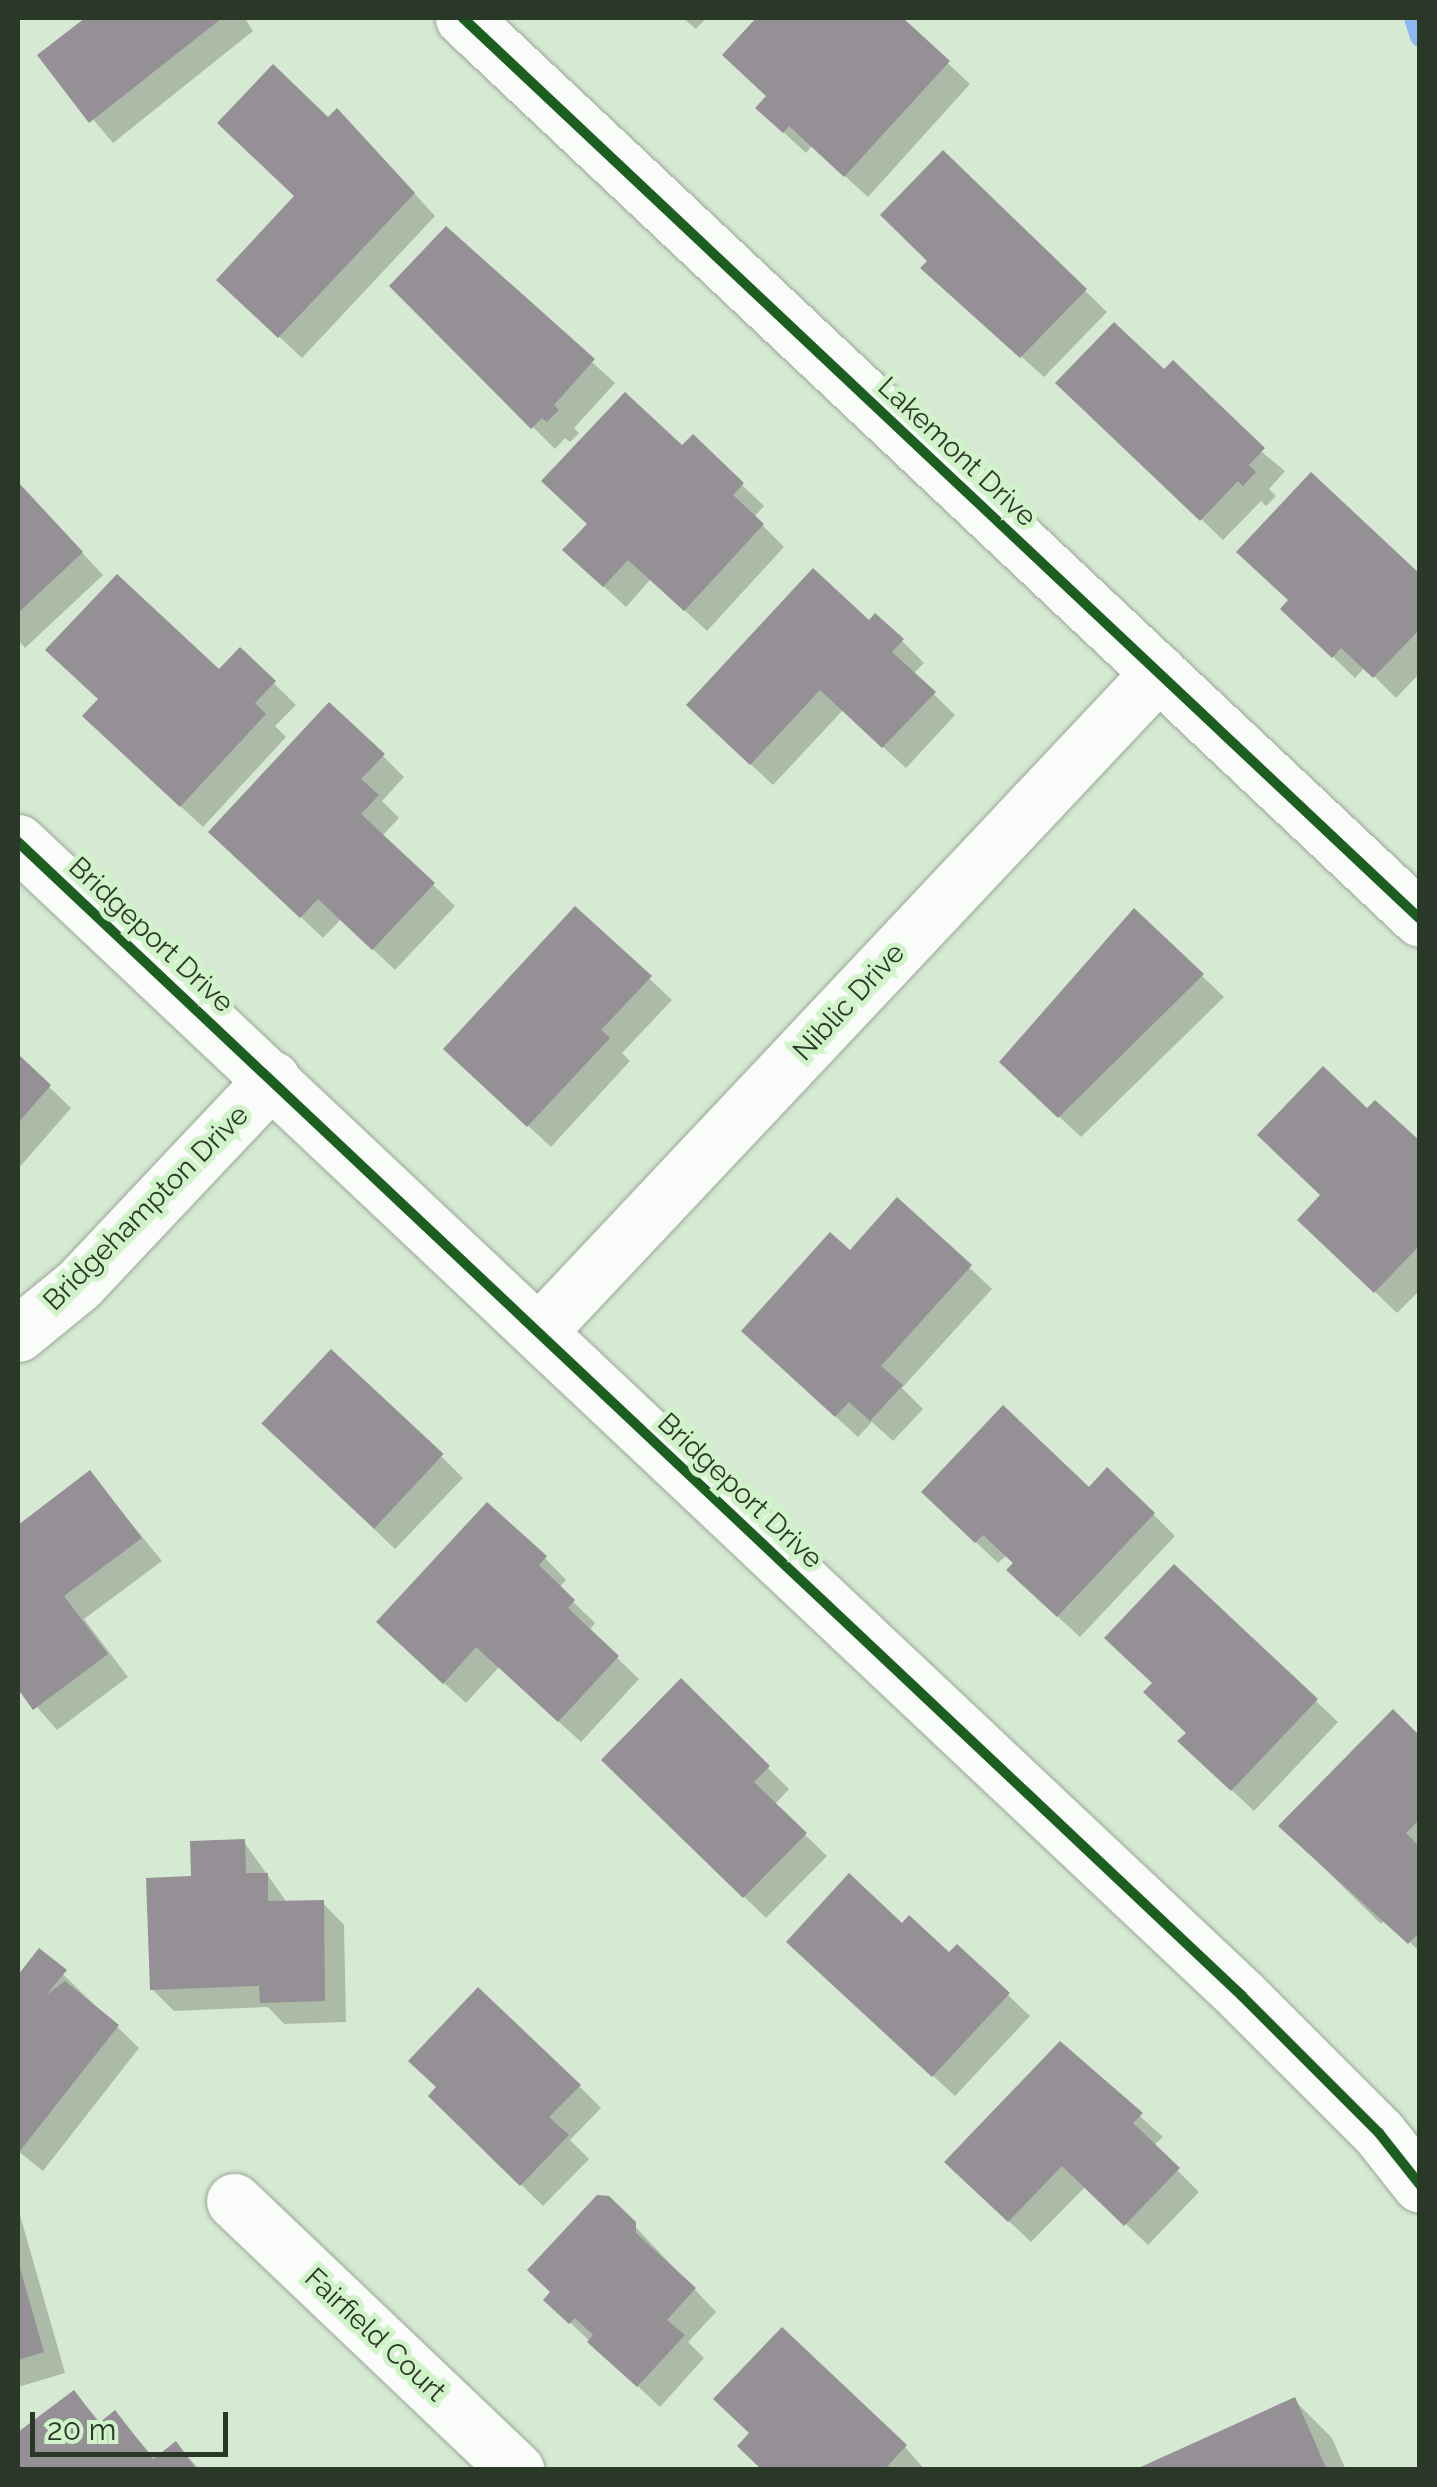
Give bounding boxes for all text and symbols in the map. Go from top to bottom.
street label: Lakemont Drive [871,370,1043,534]
street label: Bridgeport Drive [62,850,240,1020]
street label: Niblic Drive [786,936,912,1068]
street label: Bridgehampton Drive [36,1098,256,1318]
street label: Bridgeport Drive [651,1406,829,1576]
street label: Fairfield Court [298,2261,452,2409]
scale bar [35,2392,232,2454]
text: 20 m [47,2412,116,2447]

